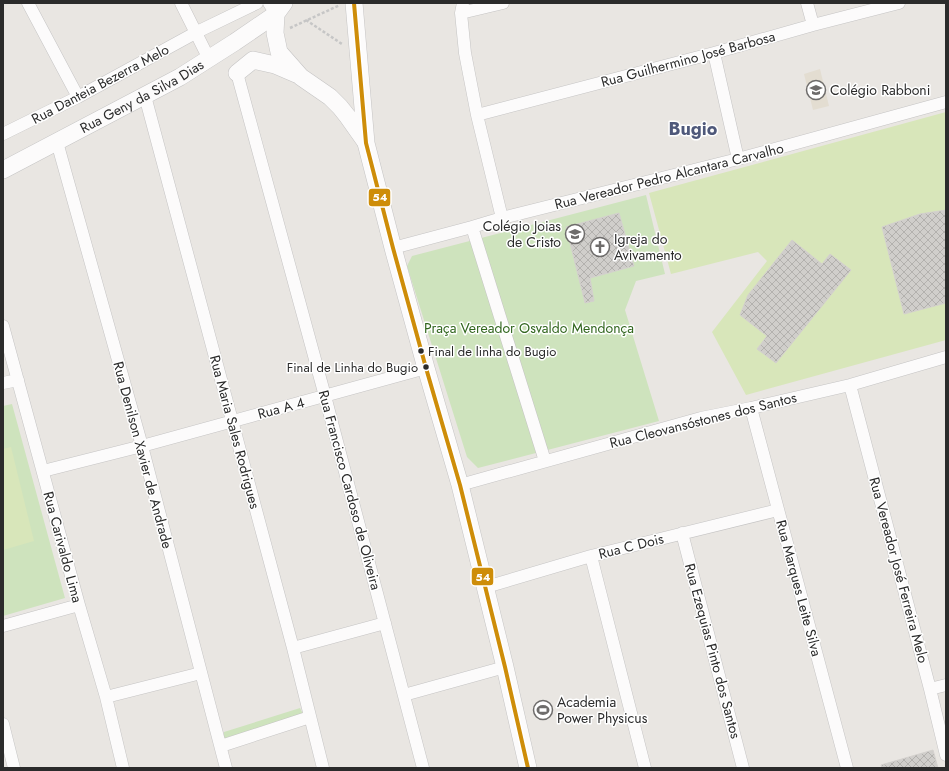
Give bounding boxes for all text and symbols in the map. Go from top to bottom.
street label: Rua Guilhermino José Barbosa [599,26,777,92]
street label: Rua Danteia Bezerra Melo [28,39,173,129]
street label: Rua Geny da Silva Dias [76,54,208,138]
school or university icon: Colégio Rabboni [805,79,827,101]
place label: Colégio Rabboni [830,80,930,100]
district label: Bugio [669,116,718,142]
street label: Rua Vereador Pedro Alcantara Carvalho [552,138,786,214]
line badge: 54 [368,188,391,207]
text: 54 [373,189,388,205]
place label: Colégio Joias de Cristo [483,216,561,252]
school or university icon: Colégio Joias de Cristo [564,223,586,245]
place label: Igreja do Avivamento [614,229,682,265]
church icon: Igreja do Avivamento [589,236,611,258]
park label: Praça Vereador Osvaldo Mendonça [424,318,634,338]
place label: Final de linha do Bugio [428,342,556,361]
marker: Final de linha do Bugio [416,346,426,356]
street label: Rua Maria Sales Rodrigues [205,353,265,511]
place label: Final de Linha do Bugio [287,358,418,377]
street label: Rua Denilson Xavier de Andrade [108,359,178,551]
marker: Final de Linha do Bugio [421,362,431,372]
street label: Rua Cleovansóstones dos Santos [607,387,799,453]
street label: Rua Francisco Cardoso de Oliveira [314,388,386,592]
street label: Rua A 4 [255,392,307,424]
street label: Rua Vereador José Ferreira Melo [865,475,934,666]
street label: Rua Carivaldo Lima [39,489,87,605]
street label: Rua Marques Leite Silva [771,518,827,658]
street label: Rua C Dois [596,528,666,564]
street label: Rua Ezequias Pinto dos Santos [680,561,746,741]
line badge: 54 [471,567,494,586]
text: 54 [476,569,491,585]
place label: Academia Power Physicus [557,692,648,728]
sports icon: Academia Power Physicus [532,699,554,721]

